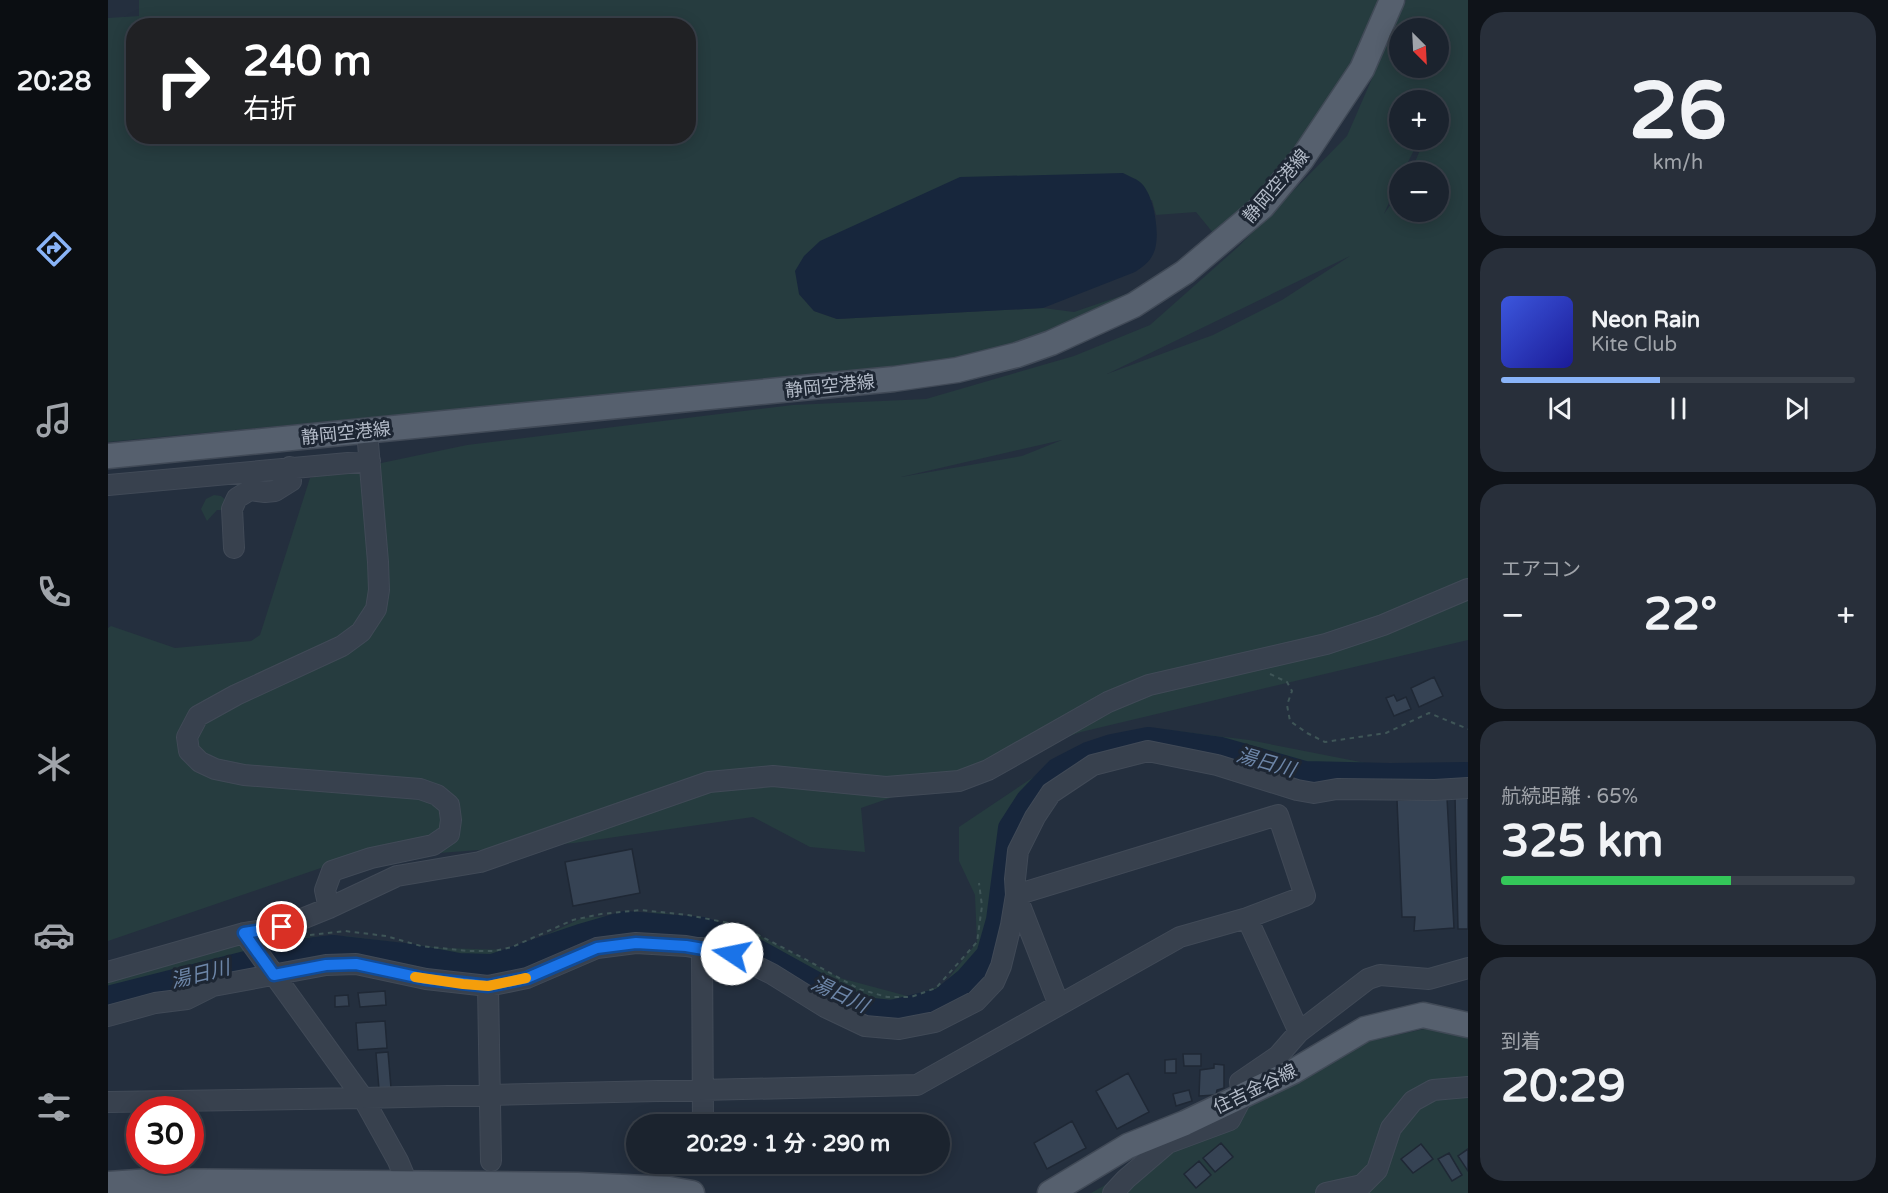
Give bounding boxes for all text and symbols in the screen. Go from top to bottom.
north arrow [1389,18,1449,78]
map controls [1389,18,1449,222]
text: 240 m [243,36,372,87]
icon: right [144,42,222,120]
text: 20:28 [17,65,91,98]
text: 26 [1629,65,1727,159]
button: + [1389,90,1449,150]
text: 右折 [243,93,297,126]
street label: 静岡空港線 [1238,145,1314,227]
text: km/h [1653,151,1703,175]
button: − [1389,162,1449,222]
icon: directions [33,228,75,270]
text: Neon Rain [1591,307,1700,333]
text: Kite Club [1591,333,1677,357]
street label: 静岡空港線 [784,370,876,402]
icon: previous [1544,392,1577,425]
icon: pause [1662,392,1695,425]
icon: next [1780,392,1813,425]
icon: music [33,399,75,441]
street label: 静岡空港線 [300,417,392,449]
text: エアコン [1501,558,1581,582]
icon: phone [33,571,75,613]
text: 22° [1644,588,1717,642]
text: − [1501,596,1525,635]
text: + [1836,596,1855,635]
icon: climate [33,743,75,785]
water label: 湯日川 [1234,743,1300,783]
text: 航続距離 · 65% [1501,785,1638,809]
text: 325 km [1501,815,1663,869]
pin [256,901,307,952]
icon: arrive [265,910,298,943]
icon: car [33,914,75,956]
position arrow [700,922,764,986]
water label: 湯日川 [168,956,234,994]
water label: 湯日川 [807,971,874,1019]
text: 到着 [1501,1030,1541,1054]
street label: 住吉金谷線 [1210,1059,1300,1119]
text: 20:29 [1501,1060,1626,1114]
icon: filters [33,1086,75,1128]
speed limit sign: 30 [126,1096,204,1174]
text: 20:29 · 1 分 · 290 m [686,1131,890,1157]

